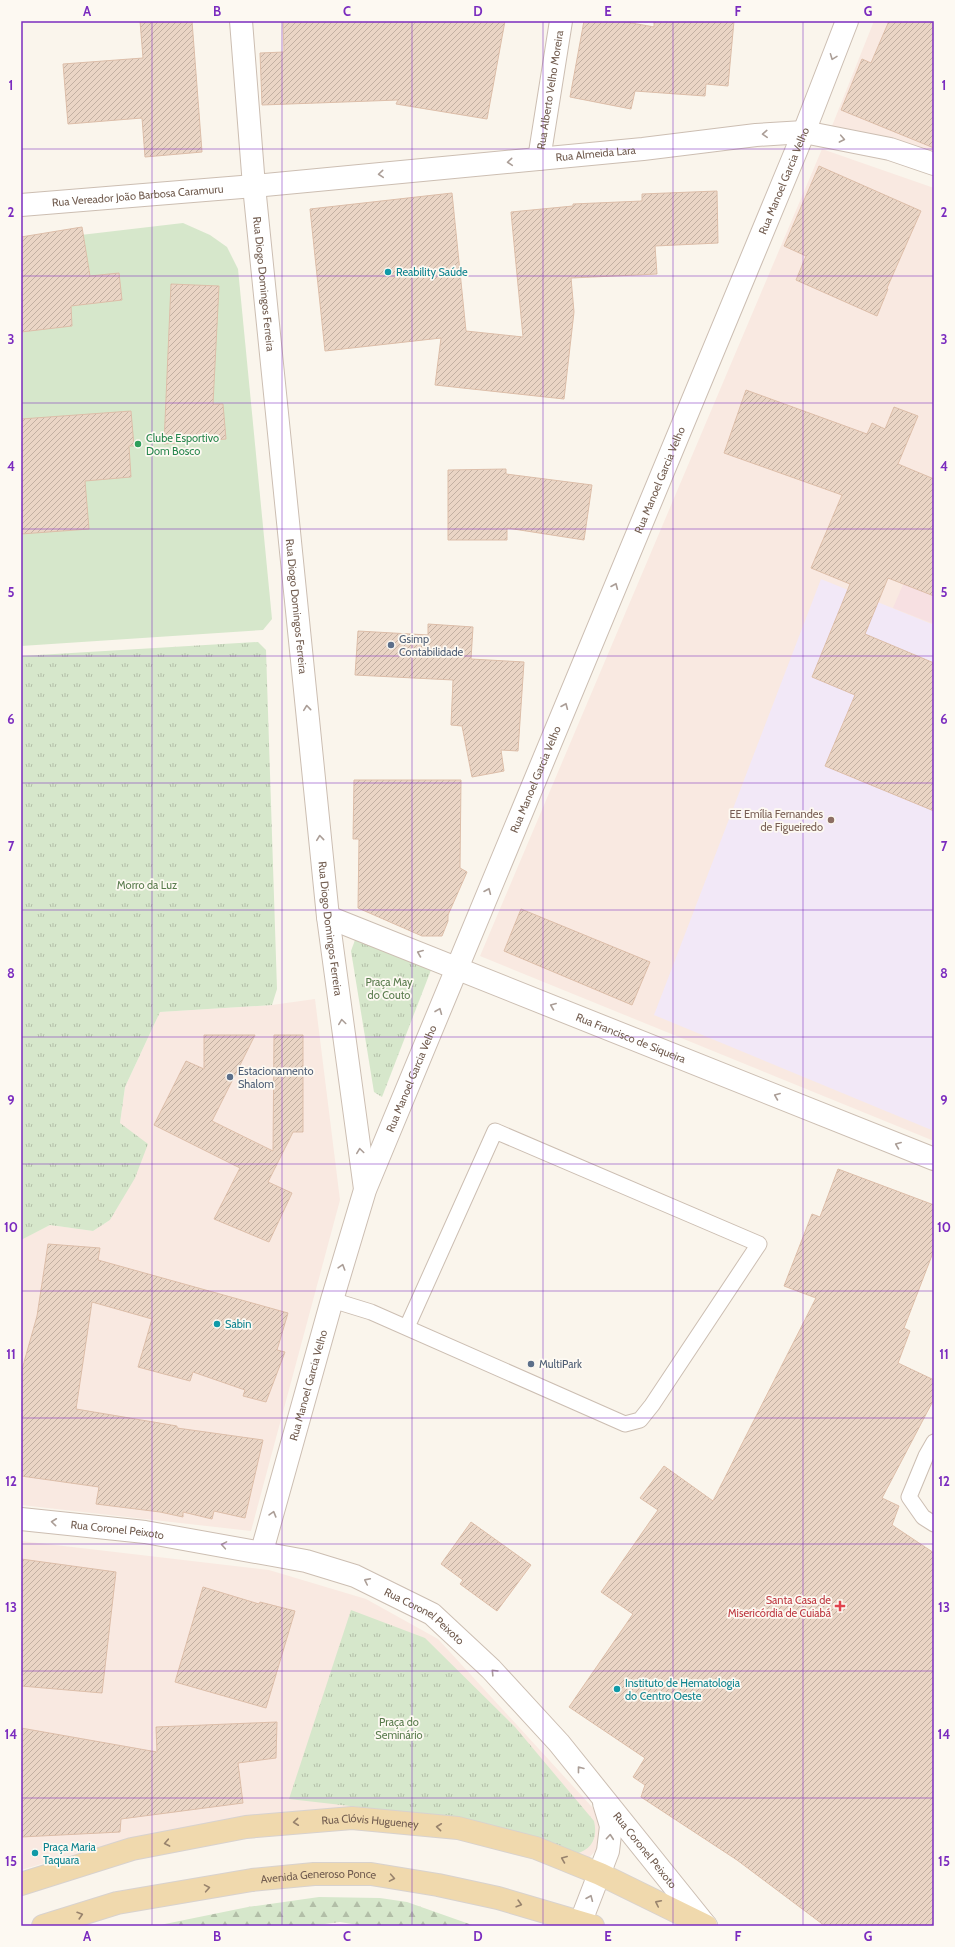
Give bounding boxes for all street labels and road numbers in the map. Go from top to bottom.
street label: Rua Alberto Velho Moreira [534,29,567,150]
street label: Rua Manoel Garcia Velho [755,125,812,236]
street label: Rua Almeida Lara [555,143,637,164]
street label: Rua Vereador João Barbosa Caramuru [51,182,224,209]
street label: Rua Diogo Domingos Ferreira [250,216,278,353]
street label: Rua Manoel Garcia Velho [631,424,688,536]
street label: Rua Diogo Domingos Ferreira [283,538,310,675]
street label: Rua Manoel Garcia Velho [507,724,564,835]
street label: Rua Diogo Domingos Ferreira [315,861,346,997]
street label: Rua Francisco de Siqueira [574,1010,688,1066]
street label: Rua Manoel Garcia Velho [383,1023,440,1134]
street label: Rua Manoel Garcia Velho [286,1328,330,1442]
street label: Rua Coronel Peixoto [70,1517,165,1542]
street label: Rua Coronel Peixoto [382,1585,467,1647]
street label: Rua Coronel Peixoto [610,1809,680,1891]
street label: Rua Clóvis Hugueney [321,1811,420,1831]
street label: Avenida Generoso Ponce [260,1867,378,1886]

